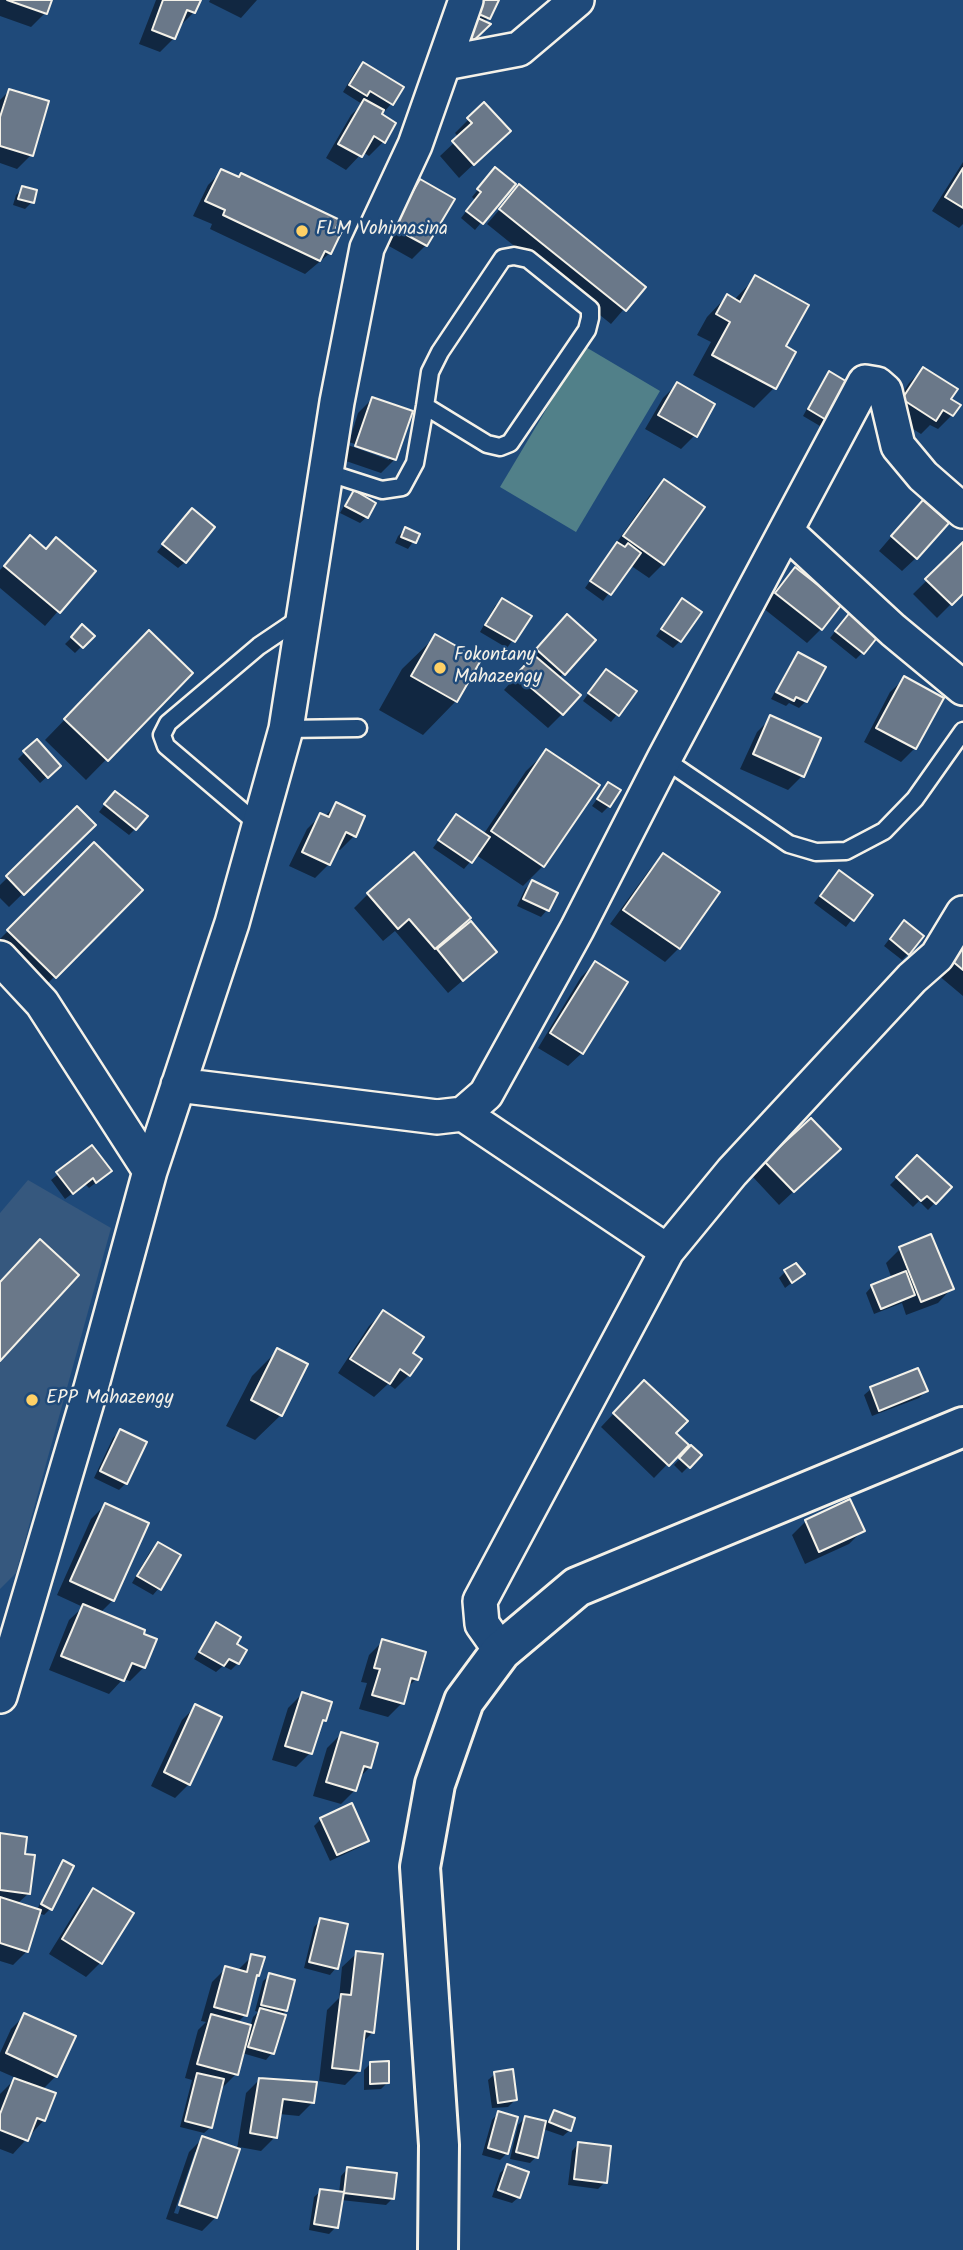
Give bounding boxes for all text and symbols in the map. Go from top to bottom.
place label: FLM Vohimasina [316,220,448,242]
marker: FLM Vohimasina [294,223,310,239]
place label: Fokontany Mahazengy [454,646,542,690]
marker: Fokontany Mahazengy [432,660,448,676]
place label: EPP Mahazengy [46,1389,173,1411]
marker: EPP Mahazengy [24,1392,40,1408]

